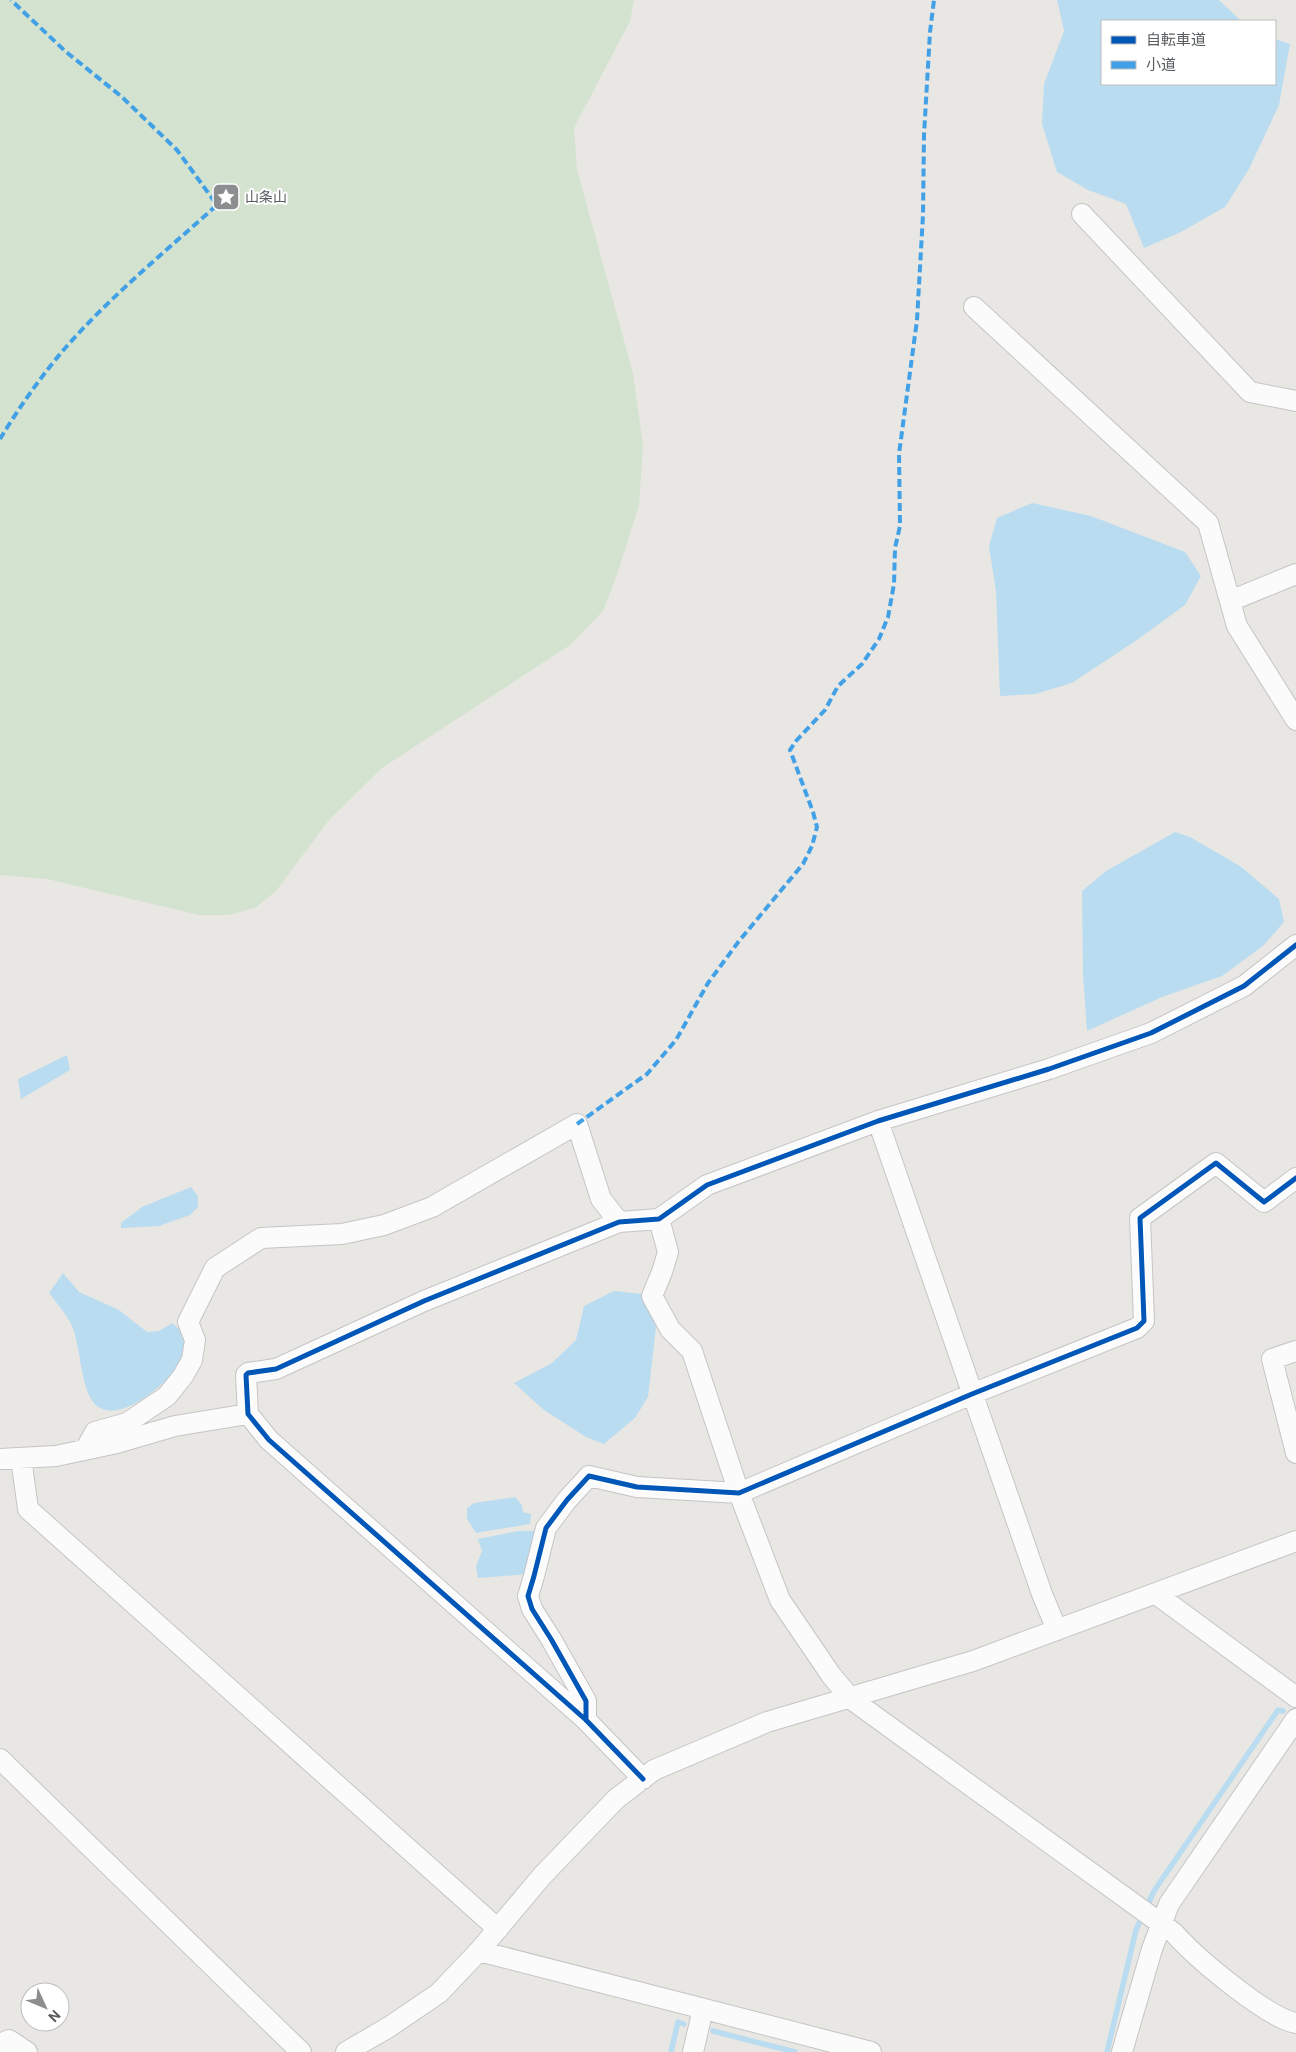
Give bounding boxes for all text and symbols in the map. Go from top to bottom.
legend [1101,20,1276,85]
text: 自転車道 [1146,31,1206,49]
text: 小道 [1146,56,1176,74]
place icon: 山条山 [211,182,241,212]
place label: 山条山 [245,189,287,205]
north arrow [20,1982,70,2032]
text: N [45,2007,64,2025]

